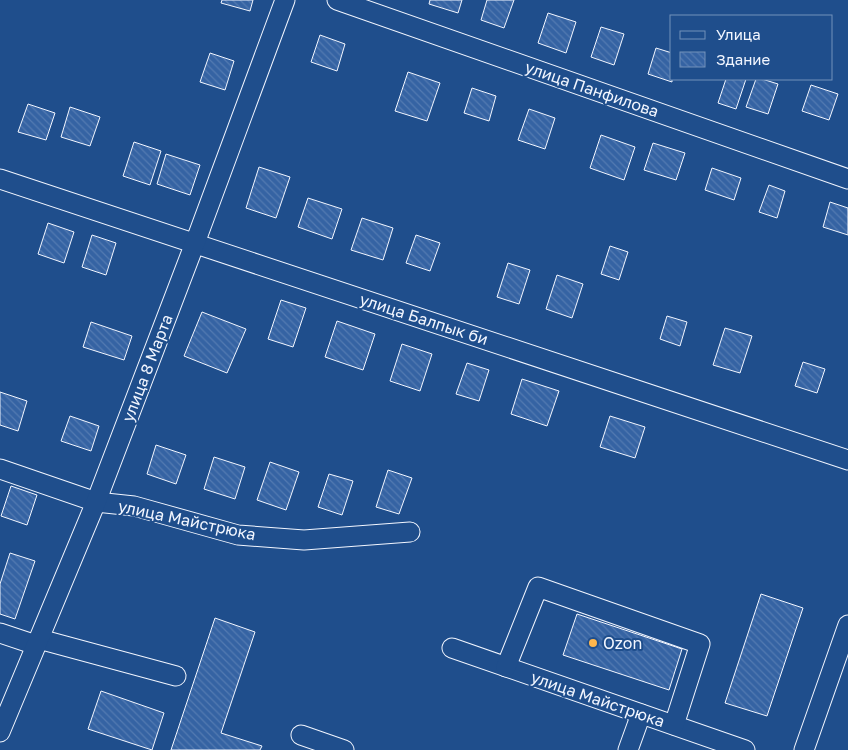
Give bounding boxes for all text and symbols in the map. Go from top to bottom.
legend [670,15,833,80]
text: Улица [716,25,761,43]
text: Здание [716,50,770,68]
street label: улица Панфилова [522,57,662,121]
street label: улица Балпык би [357,289,491,349]
street label: улица 8 Марта [117,311,177,425]
street label: улица Майстрюка [116,496,258,544]
place label: Ozon [603,633,642,653]
marker: Ozon [587,637,599,649]
street label: улица Майстрюка [528,667,668,731]

